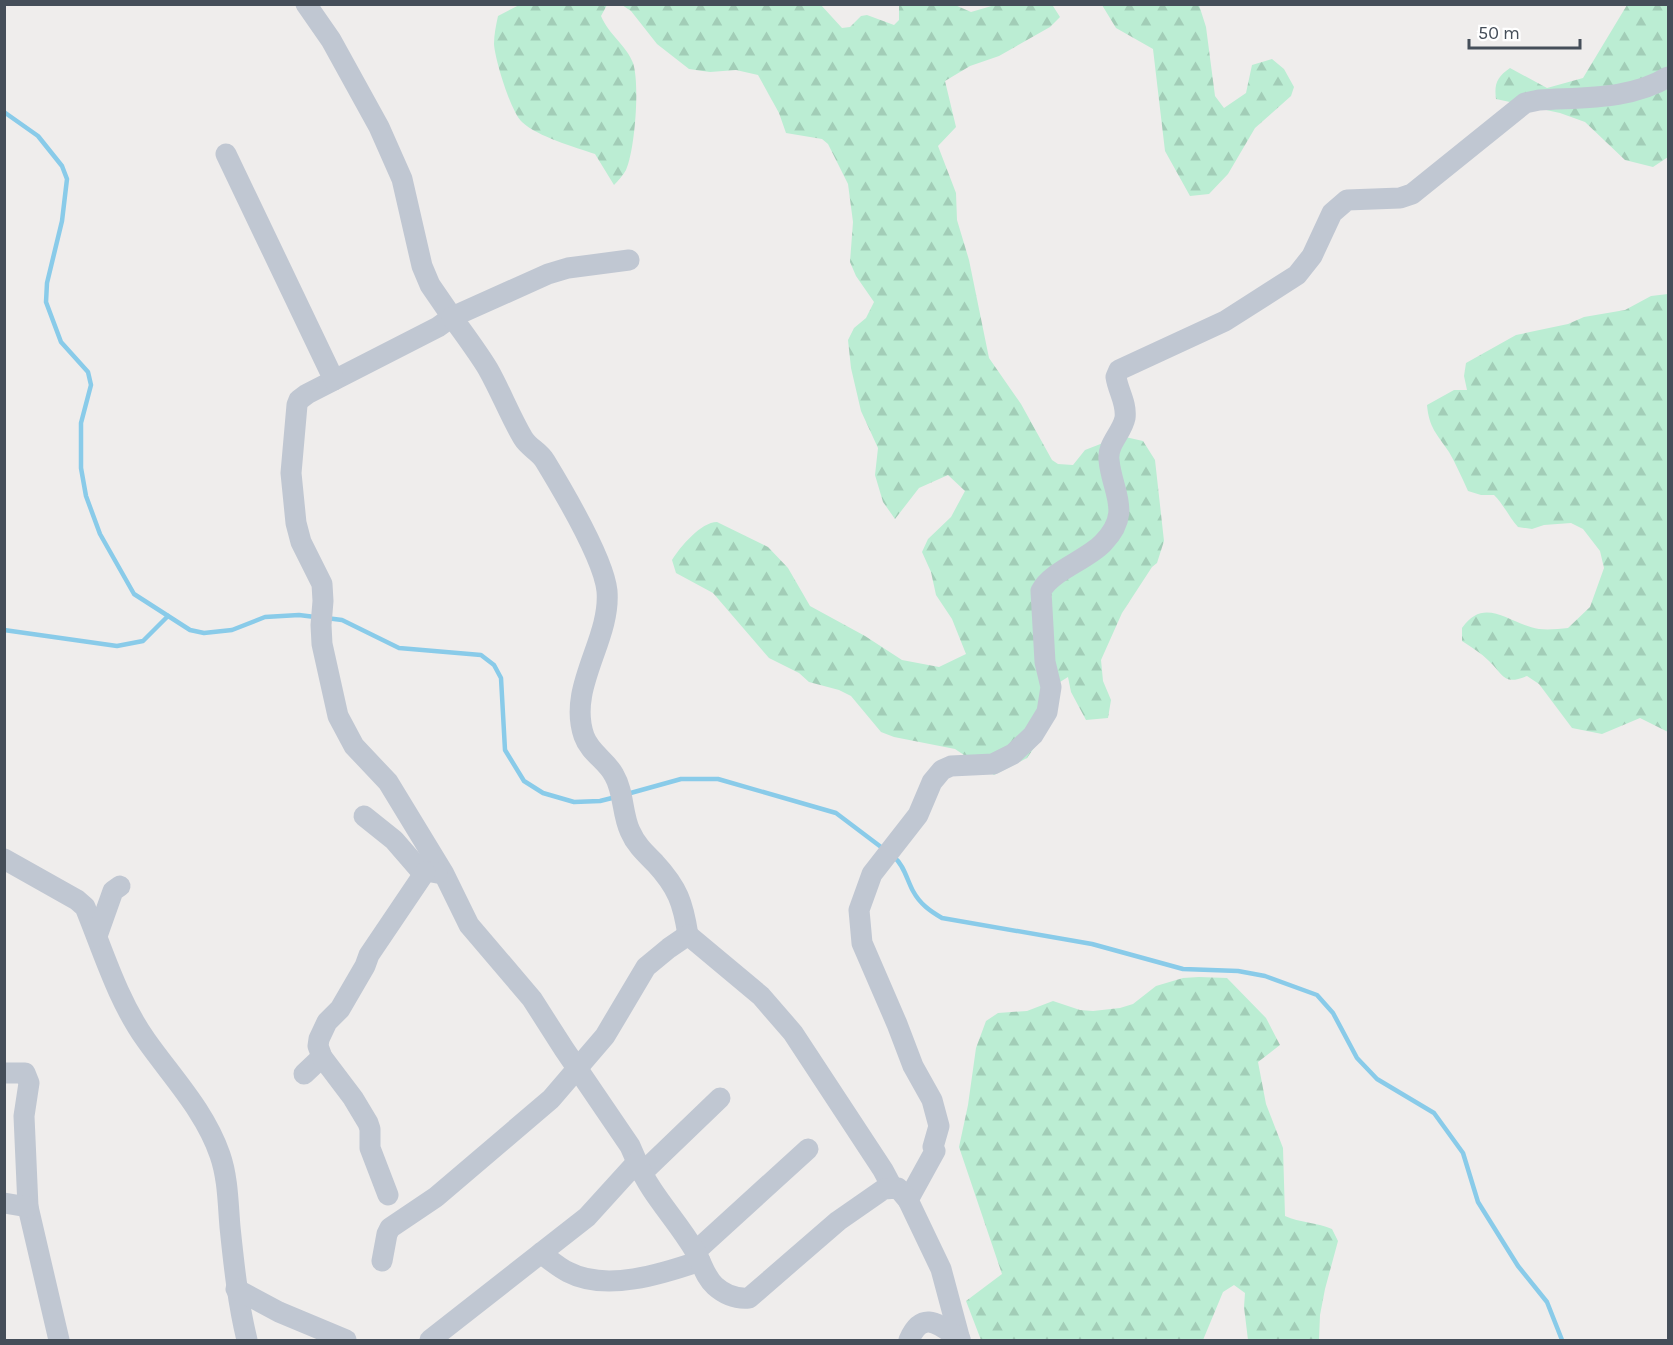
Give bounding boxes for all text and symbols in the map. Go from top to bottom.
scale bar [1469,12,1580,50]
text: 50 m [1478,22,1520,44]

